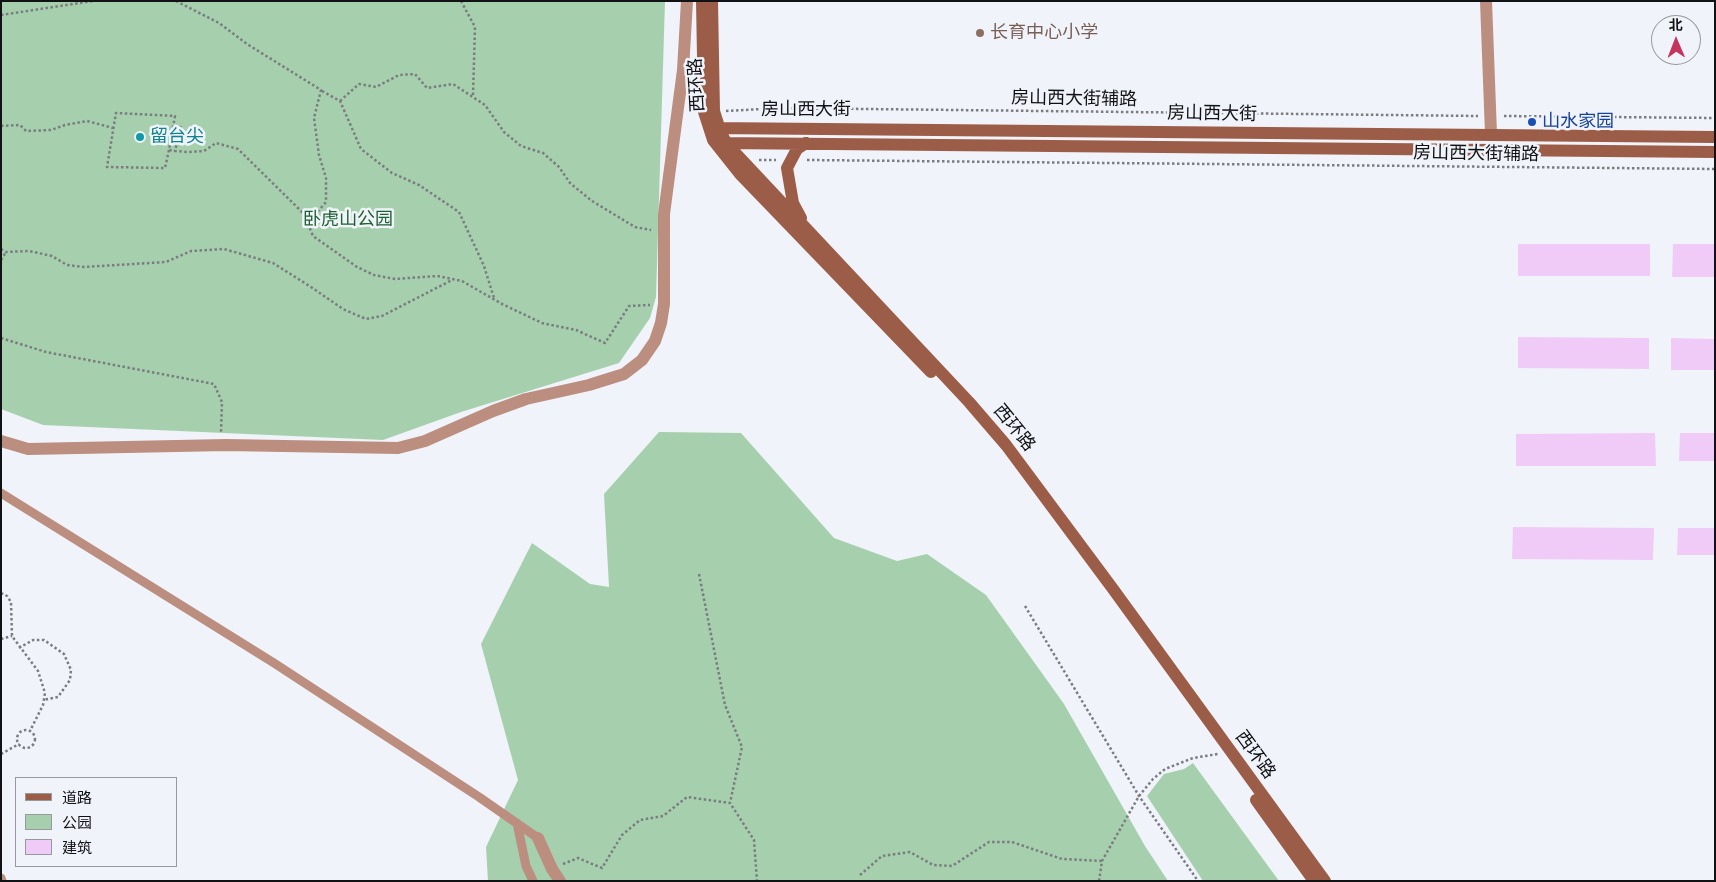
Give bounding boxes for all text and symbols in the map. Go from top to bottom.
north arrow [1651,15,1701,65]
text: 北 [1669,17,1683,34]
place label: 长育中心小学 [990,22,1098,44]
marker: 长育中心小学 [974,27,986,39]
street label: 西环路 [685,57,709,113]
street label: 房山西大街辅路 [1011,87,1137,111]
street label: 房山西大街 [761,99,851,121]
street label: 房山西大街 [1167,102,1257,126]
place label: 山水家园 [1542,111,1614,133]
marker: 山水家园 [1526,116,1538,128]
place label: 留台尖 [150,126,204,148]
marker: 留台尖 [134,131,146,143]
street label: 房山西大街辅路 [1413,142,1539,166]
park label: 卧虎山公园 [303,209,393,231]
street label: 西环路 [989,400,1039,456]
street label: 西环路 [1230,727,1280,783]
legend [15,777,178,867]
text: 道路 [62,789,92,807]
text: 公园 [62,814,92,832]
text: 建筑 [62,839,92,857]

